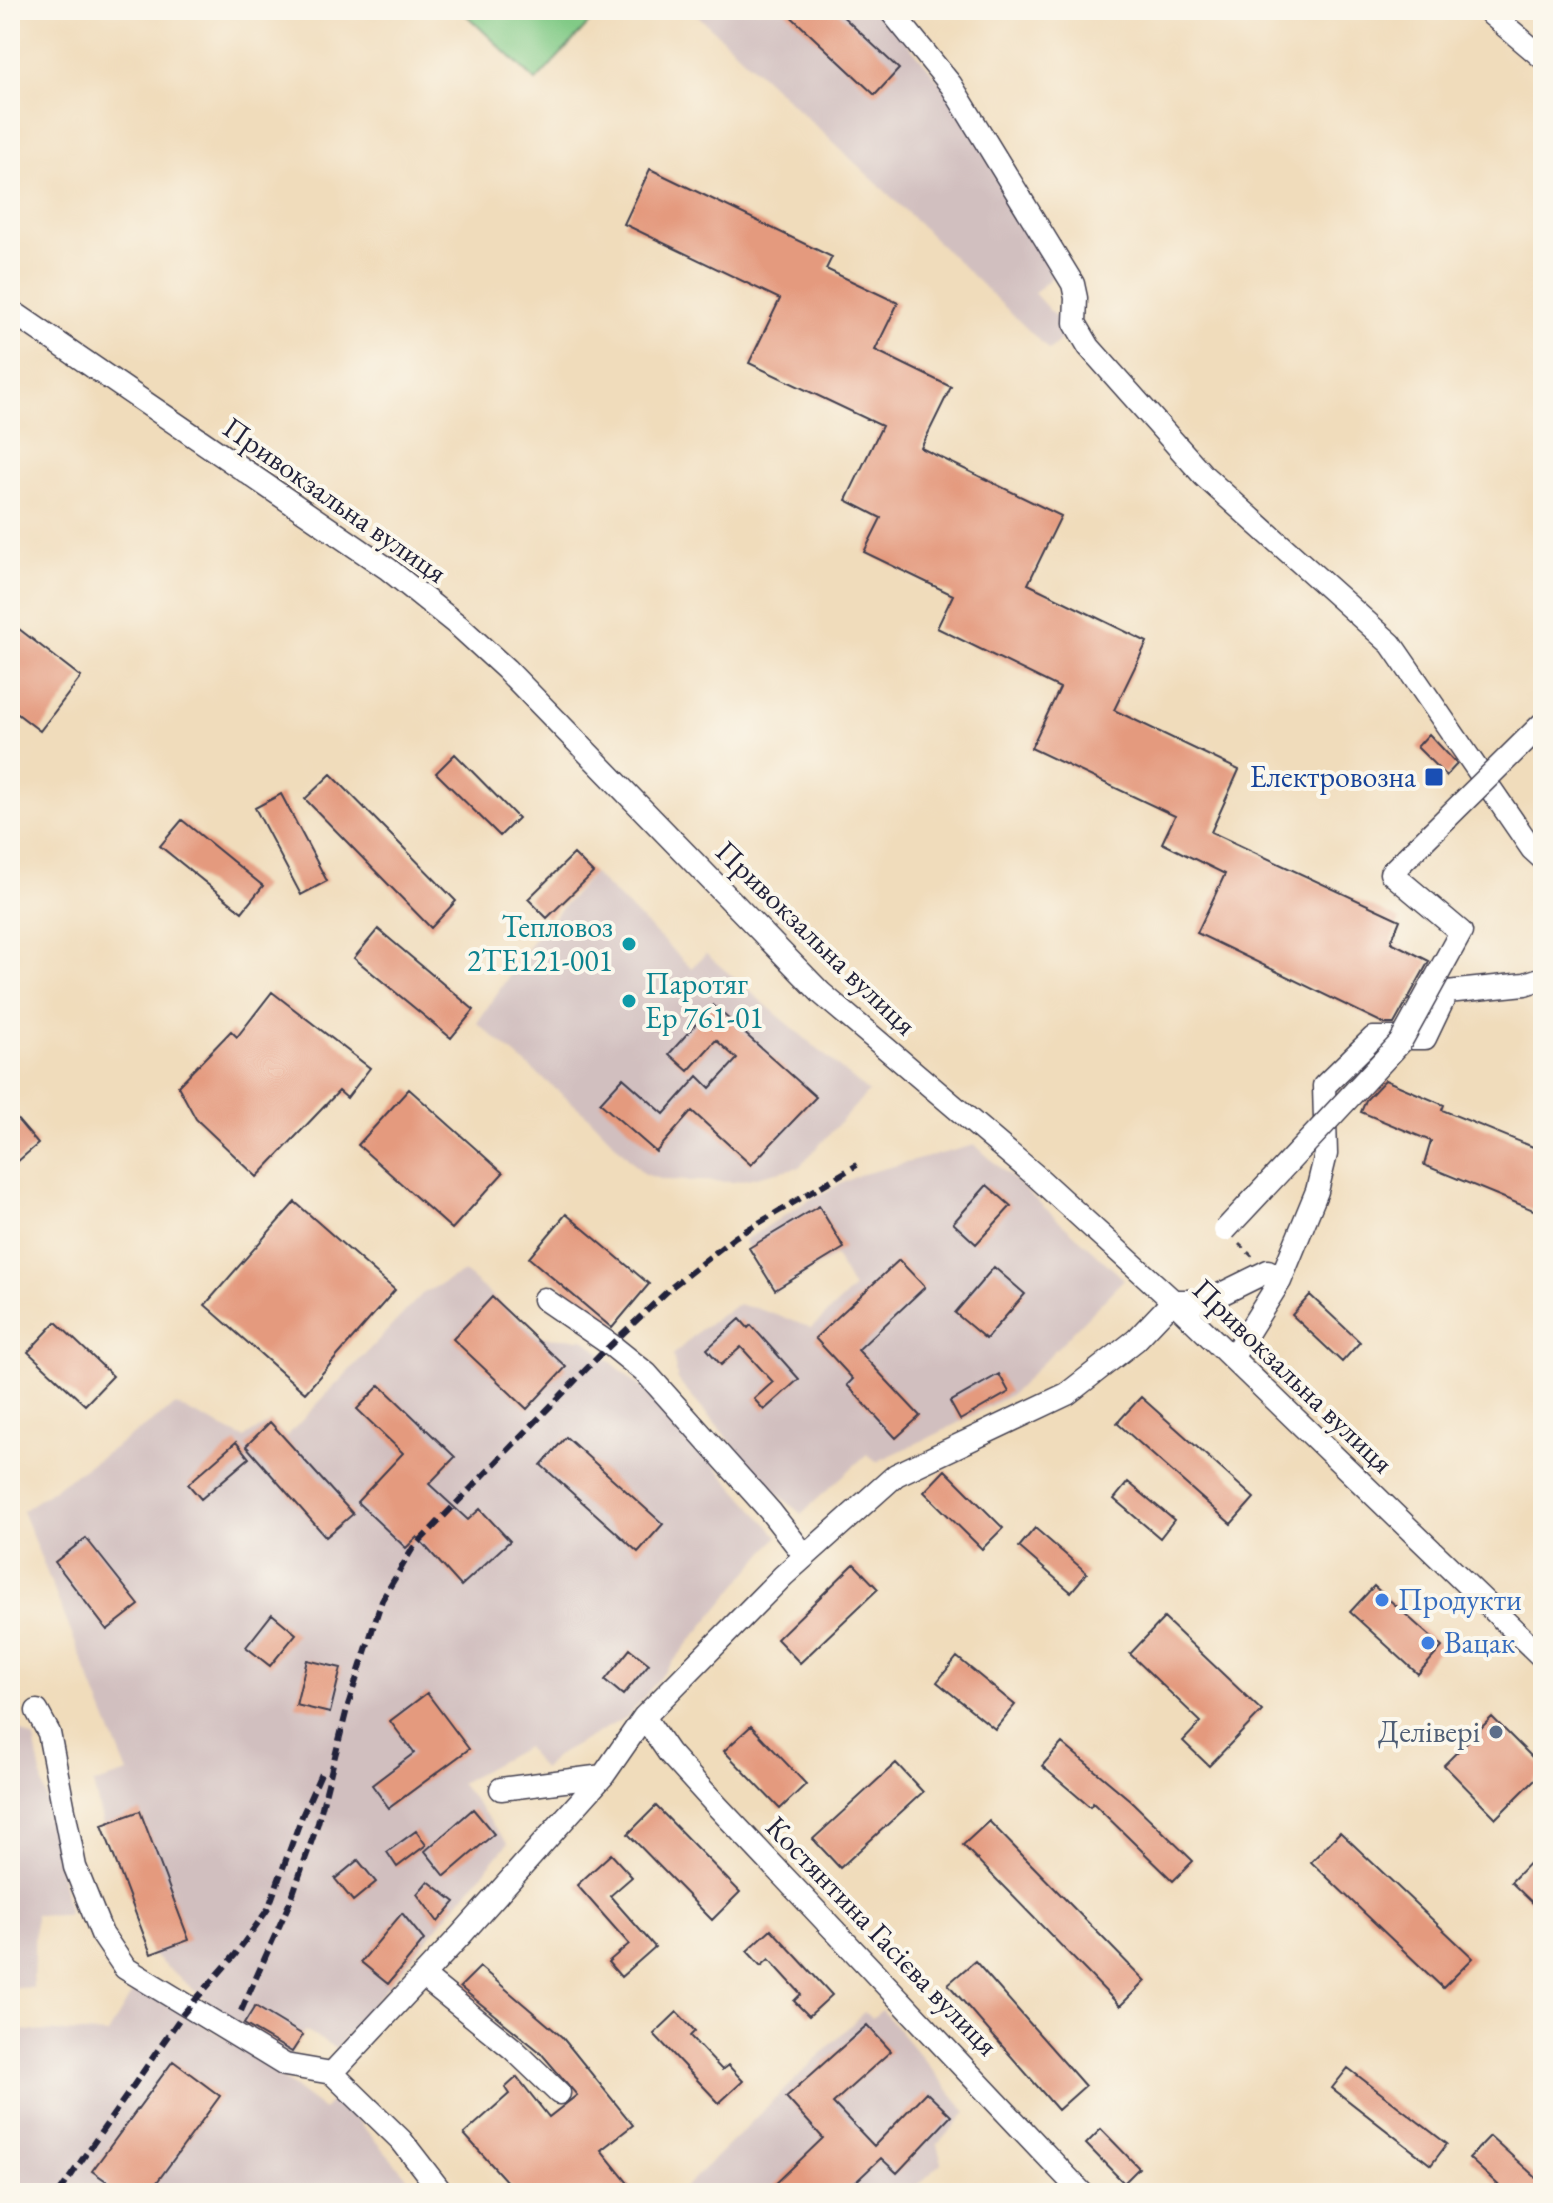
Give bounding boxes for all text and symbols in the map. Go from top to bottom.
street label: Привокзальна вулиця [216,408,455,591]
place label: Електровозна [1250,757,1416,796]
marker: Електровозна [1423,766,1445,788]
street label: Привокзальна вулиця [708,832,925,1044]
place label: Тепловоз 2ТЕ121-001 [467,907,613,980]
marker: Тепловоз 2ТЕ121-001 [620,935,638,953]
place label: Паротяг Ер 761-01 [645,964,764,1037]
marker: Паротяг Ер 761-01 [620,992,638,1010]
street label: Привокзальна вулиця [1185,1270,1402,1482]
place label: Продукти [1398,1580,1522,1619]
marker: Продукти [1373,1591,1391,1609]
place label: Вацак [1444,1623,1515,1662]
marker: Вацак [1419,1634,1437,1652]
place label: Делівері [1378,1712,1480,1751]
marker: Делівері [1487,1723,1505,1741]
street label: Костянтина Гасієва вулиця [758,1807,1007,2064]

